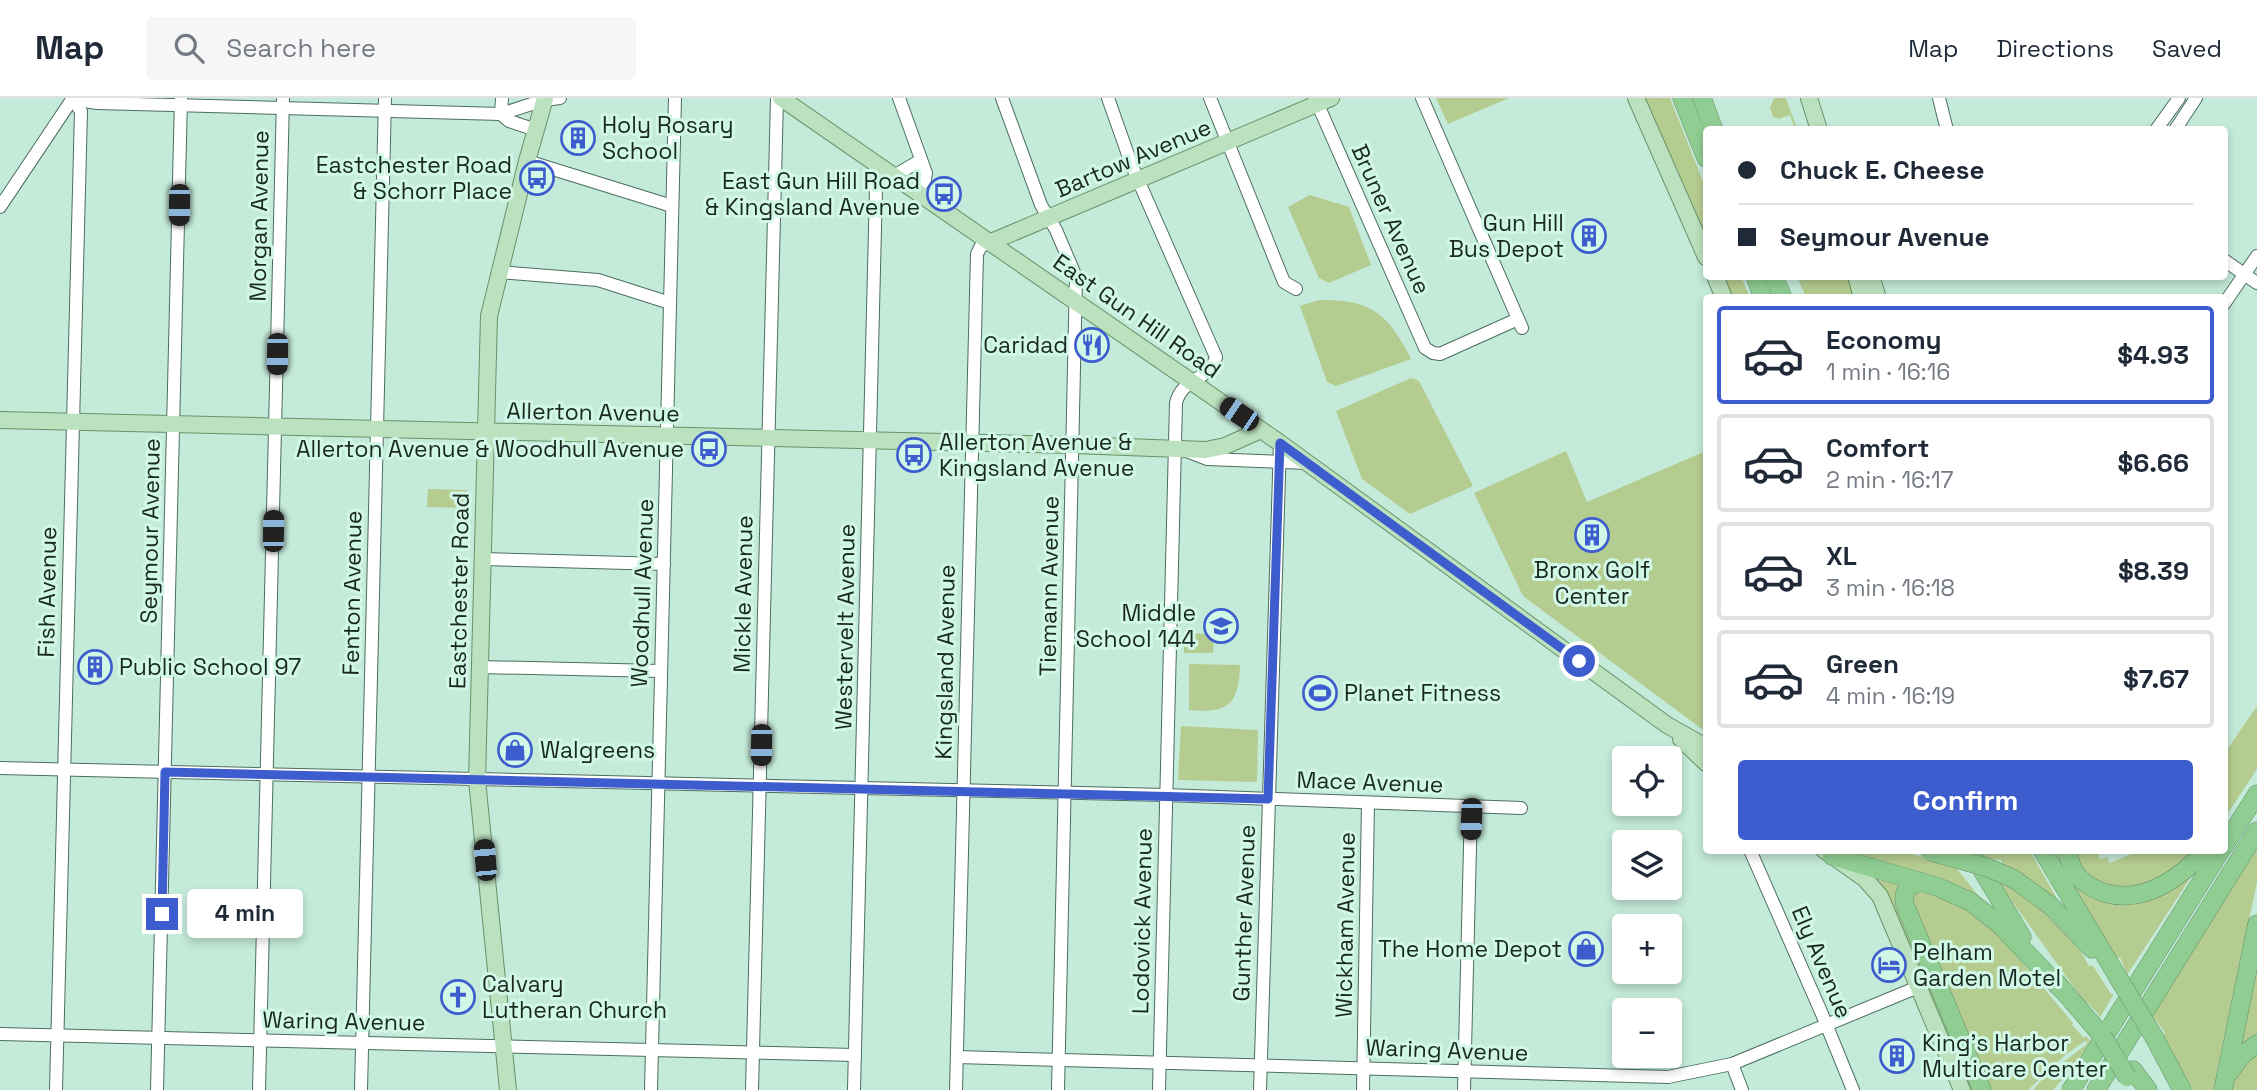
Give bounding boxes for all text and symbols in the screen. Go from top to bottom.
search box [146,17,636,80]
text: Map [35,27,104,69]
icon: search [170,29,208,67]
text: Search here [226,31,376,65]
text: Map [1908,33,1958,64]
text: Directions [1996,33,2114,64]
text: Saved [2152,33,2222,64]
place label: Holy Rosary School [602,110,734,166]
street label: Bartow Avenue [1050,112,1216,204]
building icon: Holy Rosary School [559,119,597,157]
street label: Morgan Avenue [243,130,275,302]
street label: Bruner Avenue [1345,139,1437,299]
place label: Eastchester Road & Schorr Place [316,150,512,206]
text: Chuck E. Cheese [1780,153,1984,187]
bus stop icon: Eastchester Road & Schorr Place [518,159,556,197]
place label: East Gun Hill Road & Kingsland Avenue [705,166,920,222]
bus stop icon: East Gun Hill Road & Kingsland Avenue [925,175,963,213]
car [169,184,190,226]
place label: Gun Hill Bus Depot [1449,208,1564,264]
building icon: Gun Hill Bus Depot [1570,217,1608,255]
text: Seymour Avenue [1780,220,1989,254]
street label: East Gun Hill Road [1047,247,1227,385]
text: Economy [1826,323,1942,357]
icon: car [1742,324,1805,387]
restaurant icon: Caridad [1073,326,1111,364]
place label: Caridad [983,330,1068,360]
car [267,333,288,375]
text: $4.93 [2117,338,2189,372]
text: 1 min · 16:16 [1826,357,1950,387]
car [1216,394,1263,434]
street label: Allerton Avenue [506,395,680,429]
place label: Allerton Avenue & Kingsland Avenue [939,427,1134,483]
bus stop icon: Allerton Avenue & Woodhull Avenue [690,430,728,468]
text: Comfort [1826,431,1929,465]
icon: car [1742,432,1805,495]
place label: Allerton Avenue & Woodhull Avenue [296,434,684,464]
bus stop icon: Allerton Avenue & Kingsland Avenue [895,436,933,474]
street label: Seymour Avenue [133,438,167,624]
text: $6.66 [2118,446,2189,480]
text: 2 min · 16:17 [1826,465,1954,495]
street label: Eastchester Road [442,493,476,689]
street label: Tiemann Avenue [1032,495,1066,677]
street label: Woodhull Avenue [624,498,660,688]
car [263,510,284,552]
street label: Fenton Avenue [336,510,368,676]
street label: Mickle Avenue [727,515,759,673]
building icon: Bronx Golf Center [1573,516,1611,554]
street label: Westervelt Avenue [828,524,862,730]
street label: Fish Avenue [31,526,63,658]
text: XL [1826,539,1857,573]
icon: car [1742,540,1805,603]
text: $8.39 [2118,554,2189,588]
place label: Bronx Golf Center [1534,555,1650,611]
street label: Kingsland Avenue [928,564,962,760]
text: 3 min · 16:18 [1826,573,1955,603]
place label: Middle School 144 [1076,598,1196,654]
school or university icon: Middle School 144 [1202,607,1240,645]
route start [1563,645,1595,677]
text: Green [1826,647,1899,681]
building icon: Public School 97 [76,648,114,686]
icon: car [1742,648,1805,711]
place label: Public School 97 [119,652,301,682]
text: $7.67 [2123,662,2189,696]
sports icon: Planet Fitness [1301,674,1339,712]
place label: Planet Fitness [1344,678,1501,708]
text: 4 min · 16:19 [1826,681,1955,711]
car [751,724,772,766]
shop icon: Walgreens [496,731,534,769]
place label: Walgreens [540,735,655,765]
map controls [1612,746,1682,1068]
button: locate [1612,746,1682,816]
button: Confirm [1738,760,2193,840]
street label: Mace Avenue [1296,764,1444,800]
car [1460,798,1483,840]
street label: Gunther Avenue [1226,824,1262,1002]
street label: Lodovick Avenue [1125,828,1159,1014]
button: layers [1612,830,1682,900]
street label: Wickham Avenue [1328,832,1362,1018]
car [473,838,498,882]
callout: 4 min [186,890,302,938]
route end [146,898,178,930]
text: 4 min [215,898,275,928]
street label: Ely Avenue [1785,901,1859,1023]
button: + [1612,914,1682,984]
shop icon: The Home Depot [1567,930,1605,968]
place label: The Home Depot [1378,934,1562,964]
place label: Pelham Garden Motel [1913,937,2061,993]
hotel icon: Pelham Garden Motel [1870,946,1908,984]
place label: Calvary Lutheran Church [482,969,667,1025]
church icon: Calvary Lutheran Church [439,978,477,1016]
button: − [1612,998,1682,1068]
street label: Waring Avenue [262,1005,426,1037]
place label: King’s Harbor Multicare Center [1922,1028,2107,1084]
street label: Waring Avenue [1365,1032,1529,1068]
building icon: King’s Harbor Multicare Center [1878,1037,1916,1075]

